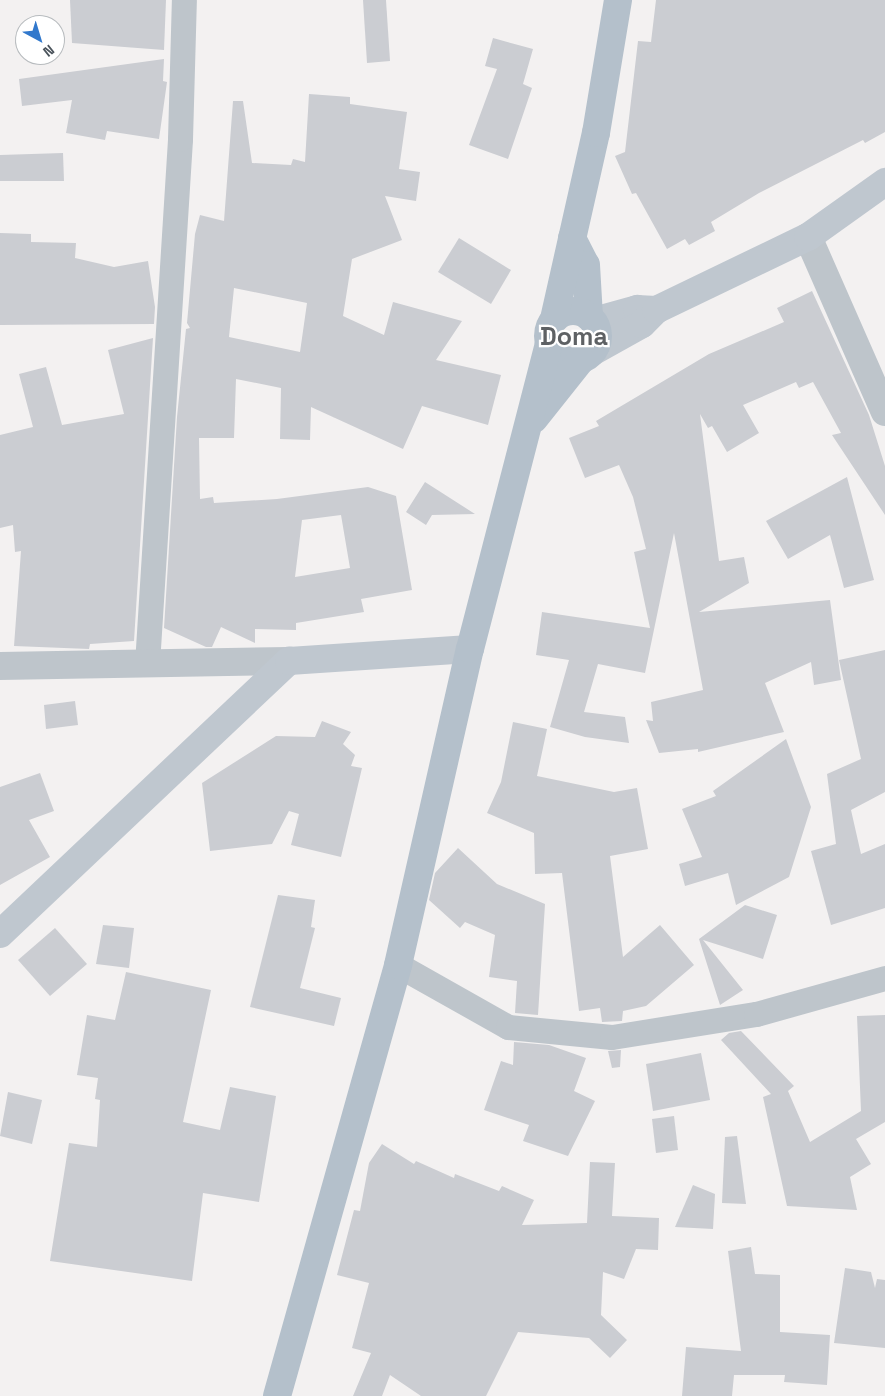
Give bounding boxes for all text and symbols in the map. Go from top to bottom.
north arrow [15,15,65,65]
text: N [40,41,58,61]
district label: Doma [540,321,608,351]

